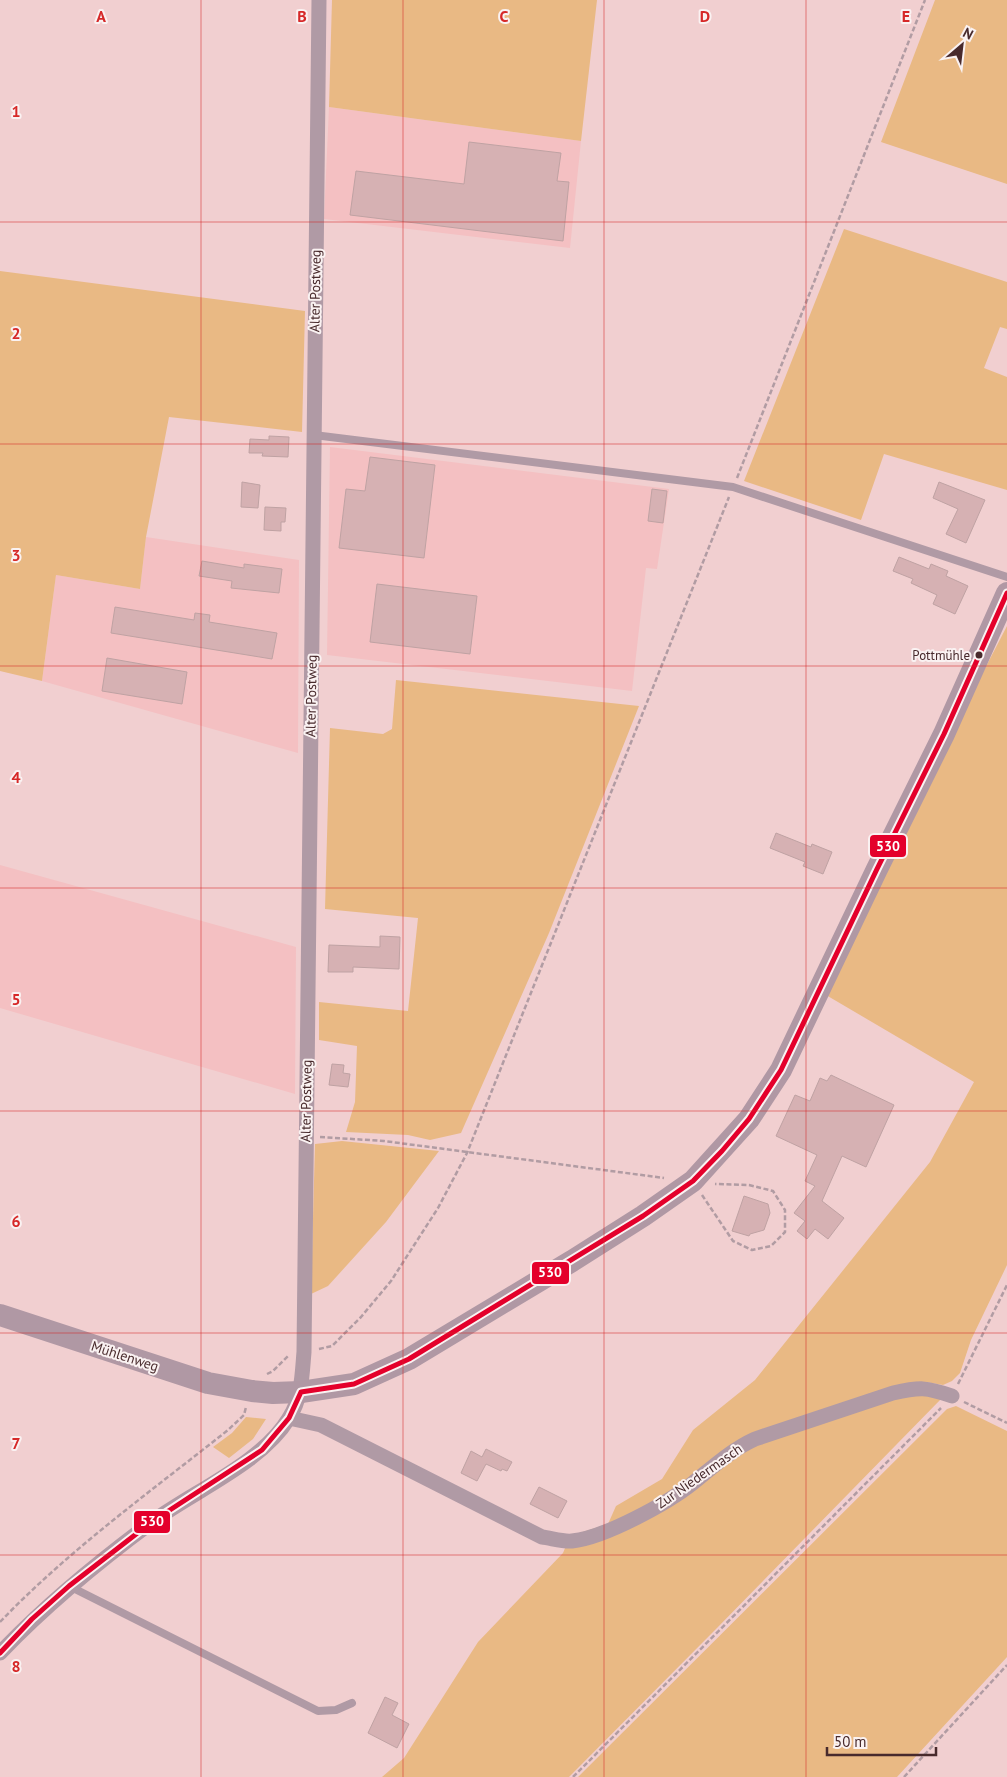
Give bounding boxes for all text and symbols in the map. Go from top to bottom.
text: A [96,6,106,26]
text: B [297,6,307,26]
text: C [500,6,509,26]
text: D [700,6,710,26]
text: E [902,6,910,26]
north arrow [937,20,987,70]
text: N [960,23,976,44]
text: 1 [11,101,21,121]
street label: Alter Postweg [305,250,325,332]
text: 2 [11,323,21,343]
text: 3 [11,545,21,565]
place label: Pottmühle [912,647,970,664]
marker: Pottmühle [974,650,984,660]
street label: Alter Postweg [301,655,321,737]
text: 4 [11,767,21,787]
line badge: 530 [869,834,907,858]
text: 530 [876,837,900,855]
text: 5 [11,989,21,1009]
street label: Alter Postweg [296,1060,316,1142]
text: 6 [11,1211,21,1231]
line badge: 530 [531,1261,570,1285]
text: 530 [538,1263,562,1281]
street label: Mühlenweg [89,1337,161,1375]
text: 7 [11,1433,21,1453]
street label: Zur Niedermasch [652,1440,746,1512]
line badge: 530 [133,1510,171,1534]
text: 530 [140,1512,164,1530]
text: 8 [11,1656,21,1676]
scale bar [827,1724,936,1756]
text: 50 m [834,1732,867,1751]

